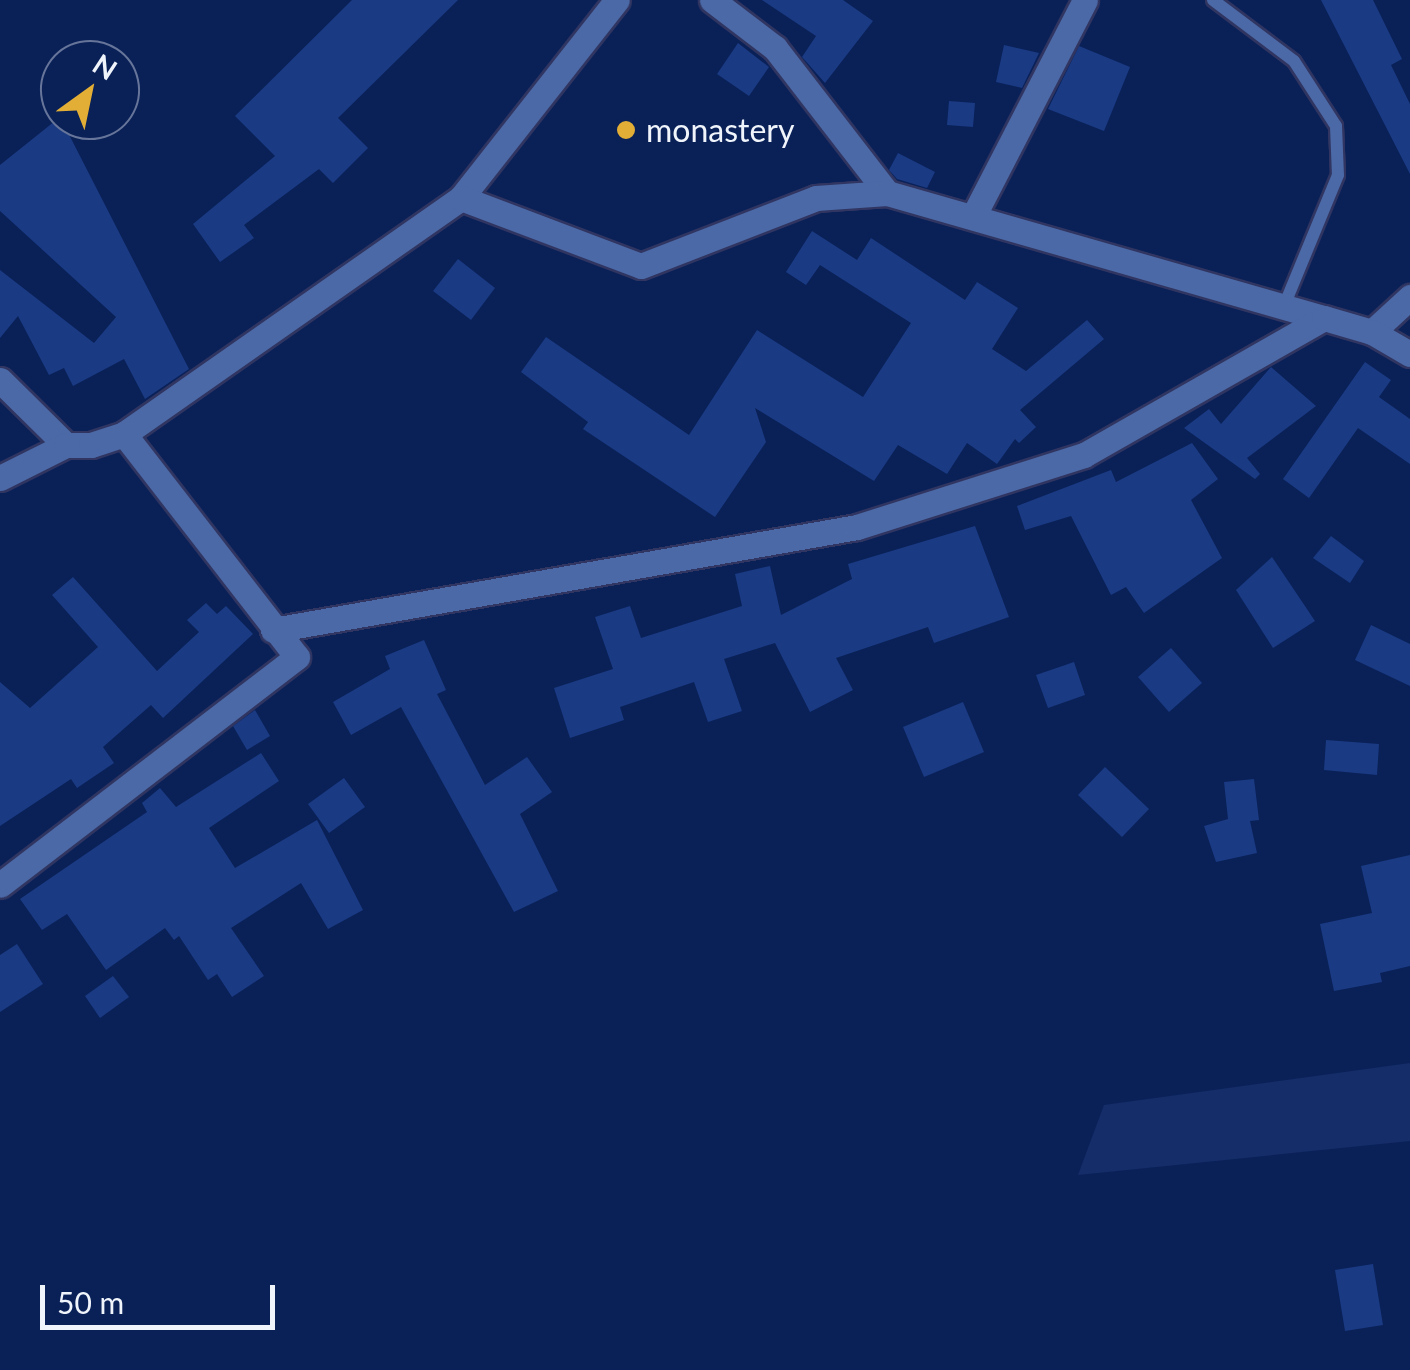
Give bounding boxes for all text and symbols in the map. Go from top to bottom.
north arrow [40,40,140,140]
text: N [87,46,124,87]
place label: monastery [646,111,795,149]
marker: monastery [615,119,637,141]
scale bar [45,1265,280,1327]
text: 50 m [57,1284,124,1320]

